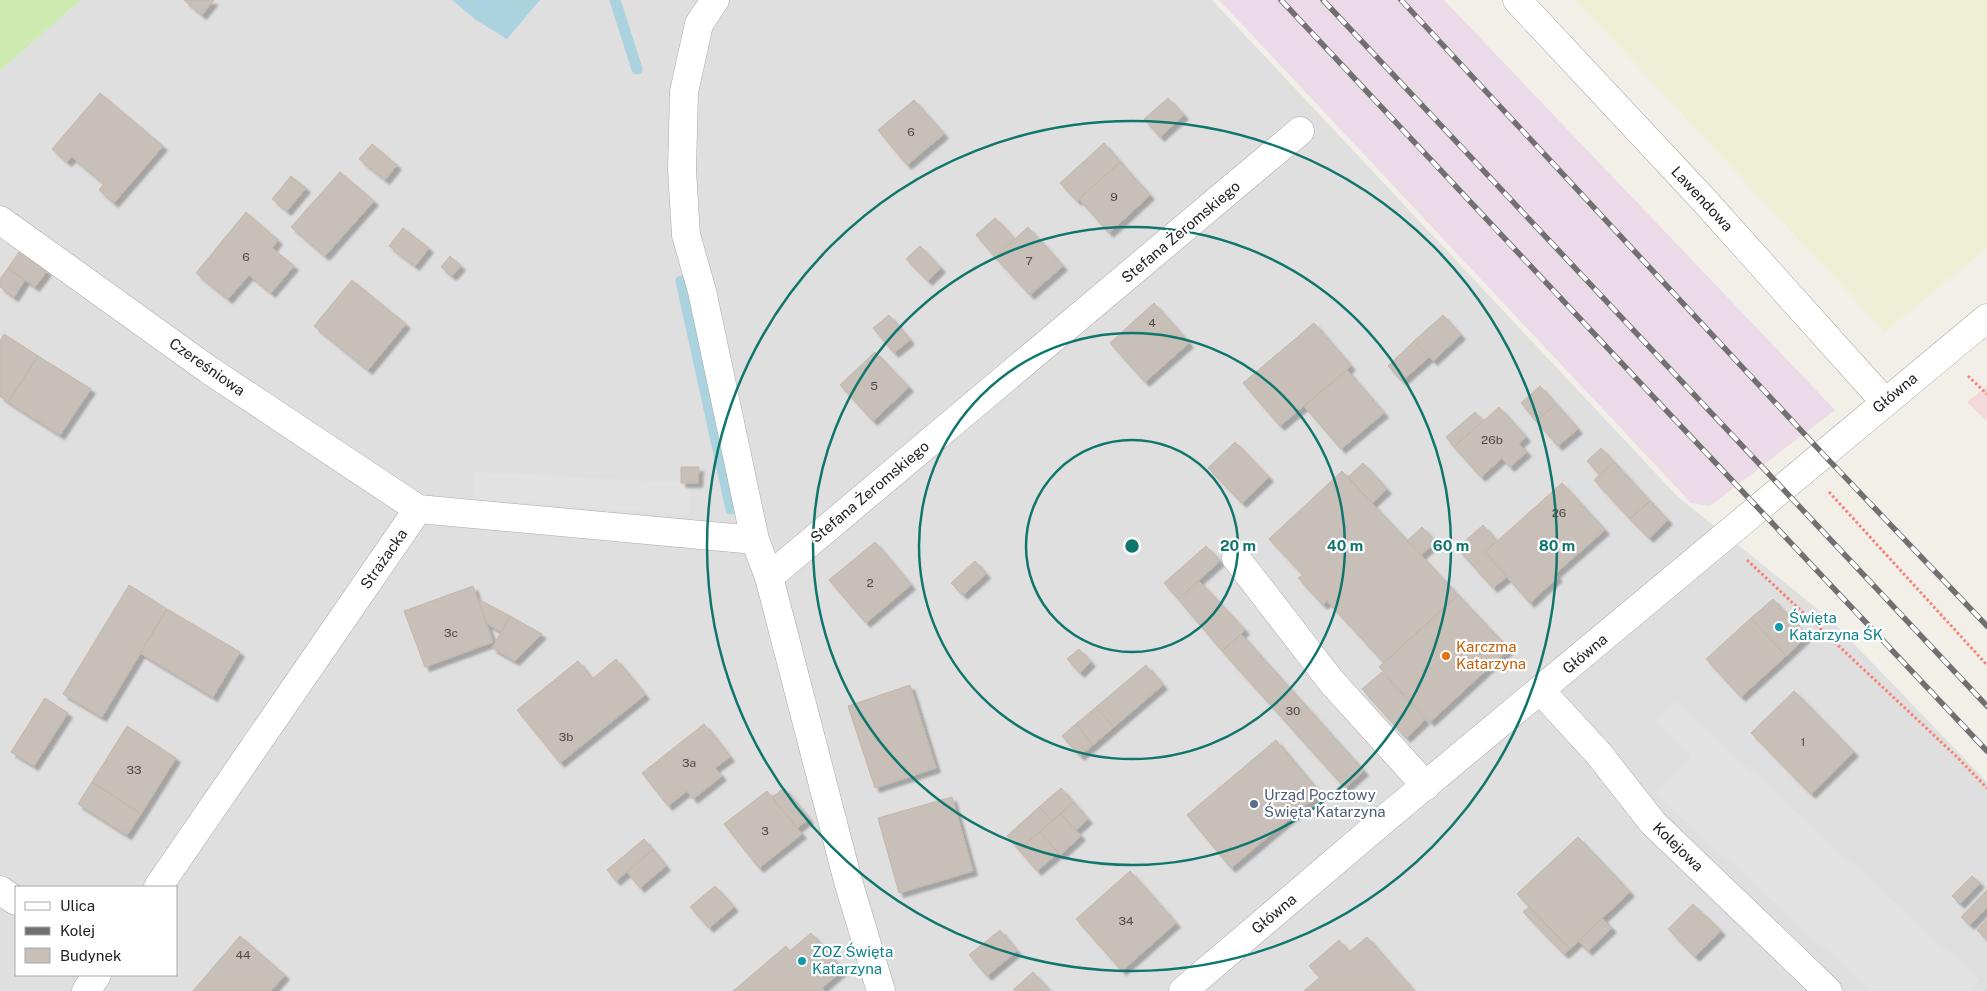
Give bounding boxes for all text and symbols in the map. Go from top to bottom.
house number: 6 [907,125,915,139]
street label: Lawendowa [1668,163,1737,235]
street label: Stefana Żeromskiego [1117,176,1243,286]
house number: 9 [1110,190,1118,204]
house number: 6 [242,250,250,264]
house number: 7 [1025,254,1033,268]
house number: 4 [1148,316,1156,330]
street label: Czereśniowa [166,334,248,399]
street label: Główna [1869,369,1920,416]
house number: 5 [870,379,878,393]
house number: 26b [1481,433,1503,447]
street label: Stefana Żeromskiego [806,436,932,546]
house number: 26 [1552,506,1566,520]
street label: Strażacka [357,525,411,592]
centre of rings [1123,537,1141,555]
text: 20 m [1220,537,1256,554]
text: 40 m [1327,537,1363,554]
text: 60 m [1433,537,1469,554]
text: 80 m [1539,537,1575,554]
house number: 2 [866,576,874,590]
place label: Święta Katarzyna ŚK [1789,608,1883,643]
marker: Święta Katarzyna ŚK [1773,621,1785,633]
house number: 3c [444,626,458,640]
street label: Główna [1559,630,1610,677]
place label: Karczma Katarzyna [1456,638,1526,672]
marker: Karczma Katarzyna [1440,650,1452,662]
house number: 30 [1286,704,1300,718]
house number: 3b [559,730,573,744]
house number: 1 [1801,735,1805,749]
house number: 3a [682,756,696,770]
house number: 33 [126,763,142,777]
place label: Urząd Pocztowy Święta Katarzyna [1264,786,1386,820]
marker: Urząd Pocztowy Święta Katarzyna [1248,798,1260,810]
street label: Kolejowa [1650,819,1707,875]
house number: 3 [761,824,769,838]
legend [15,886,178,976]
street label: Główna [1248,890,1299,937]
text: Ulica [60,897,95,914]
house number: 34 [1118,914,1134,928]
text: Kolej [60,922,95,939]
place label: ZOZ Święta Katarzyna [812,942,893,977]
text: Budynek [60,947,121,964]
house number: 44 [235,948,251,962]
marker: ZOZ Święta Katarzyna [796,955,808,967]

